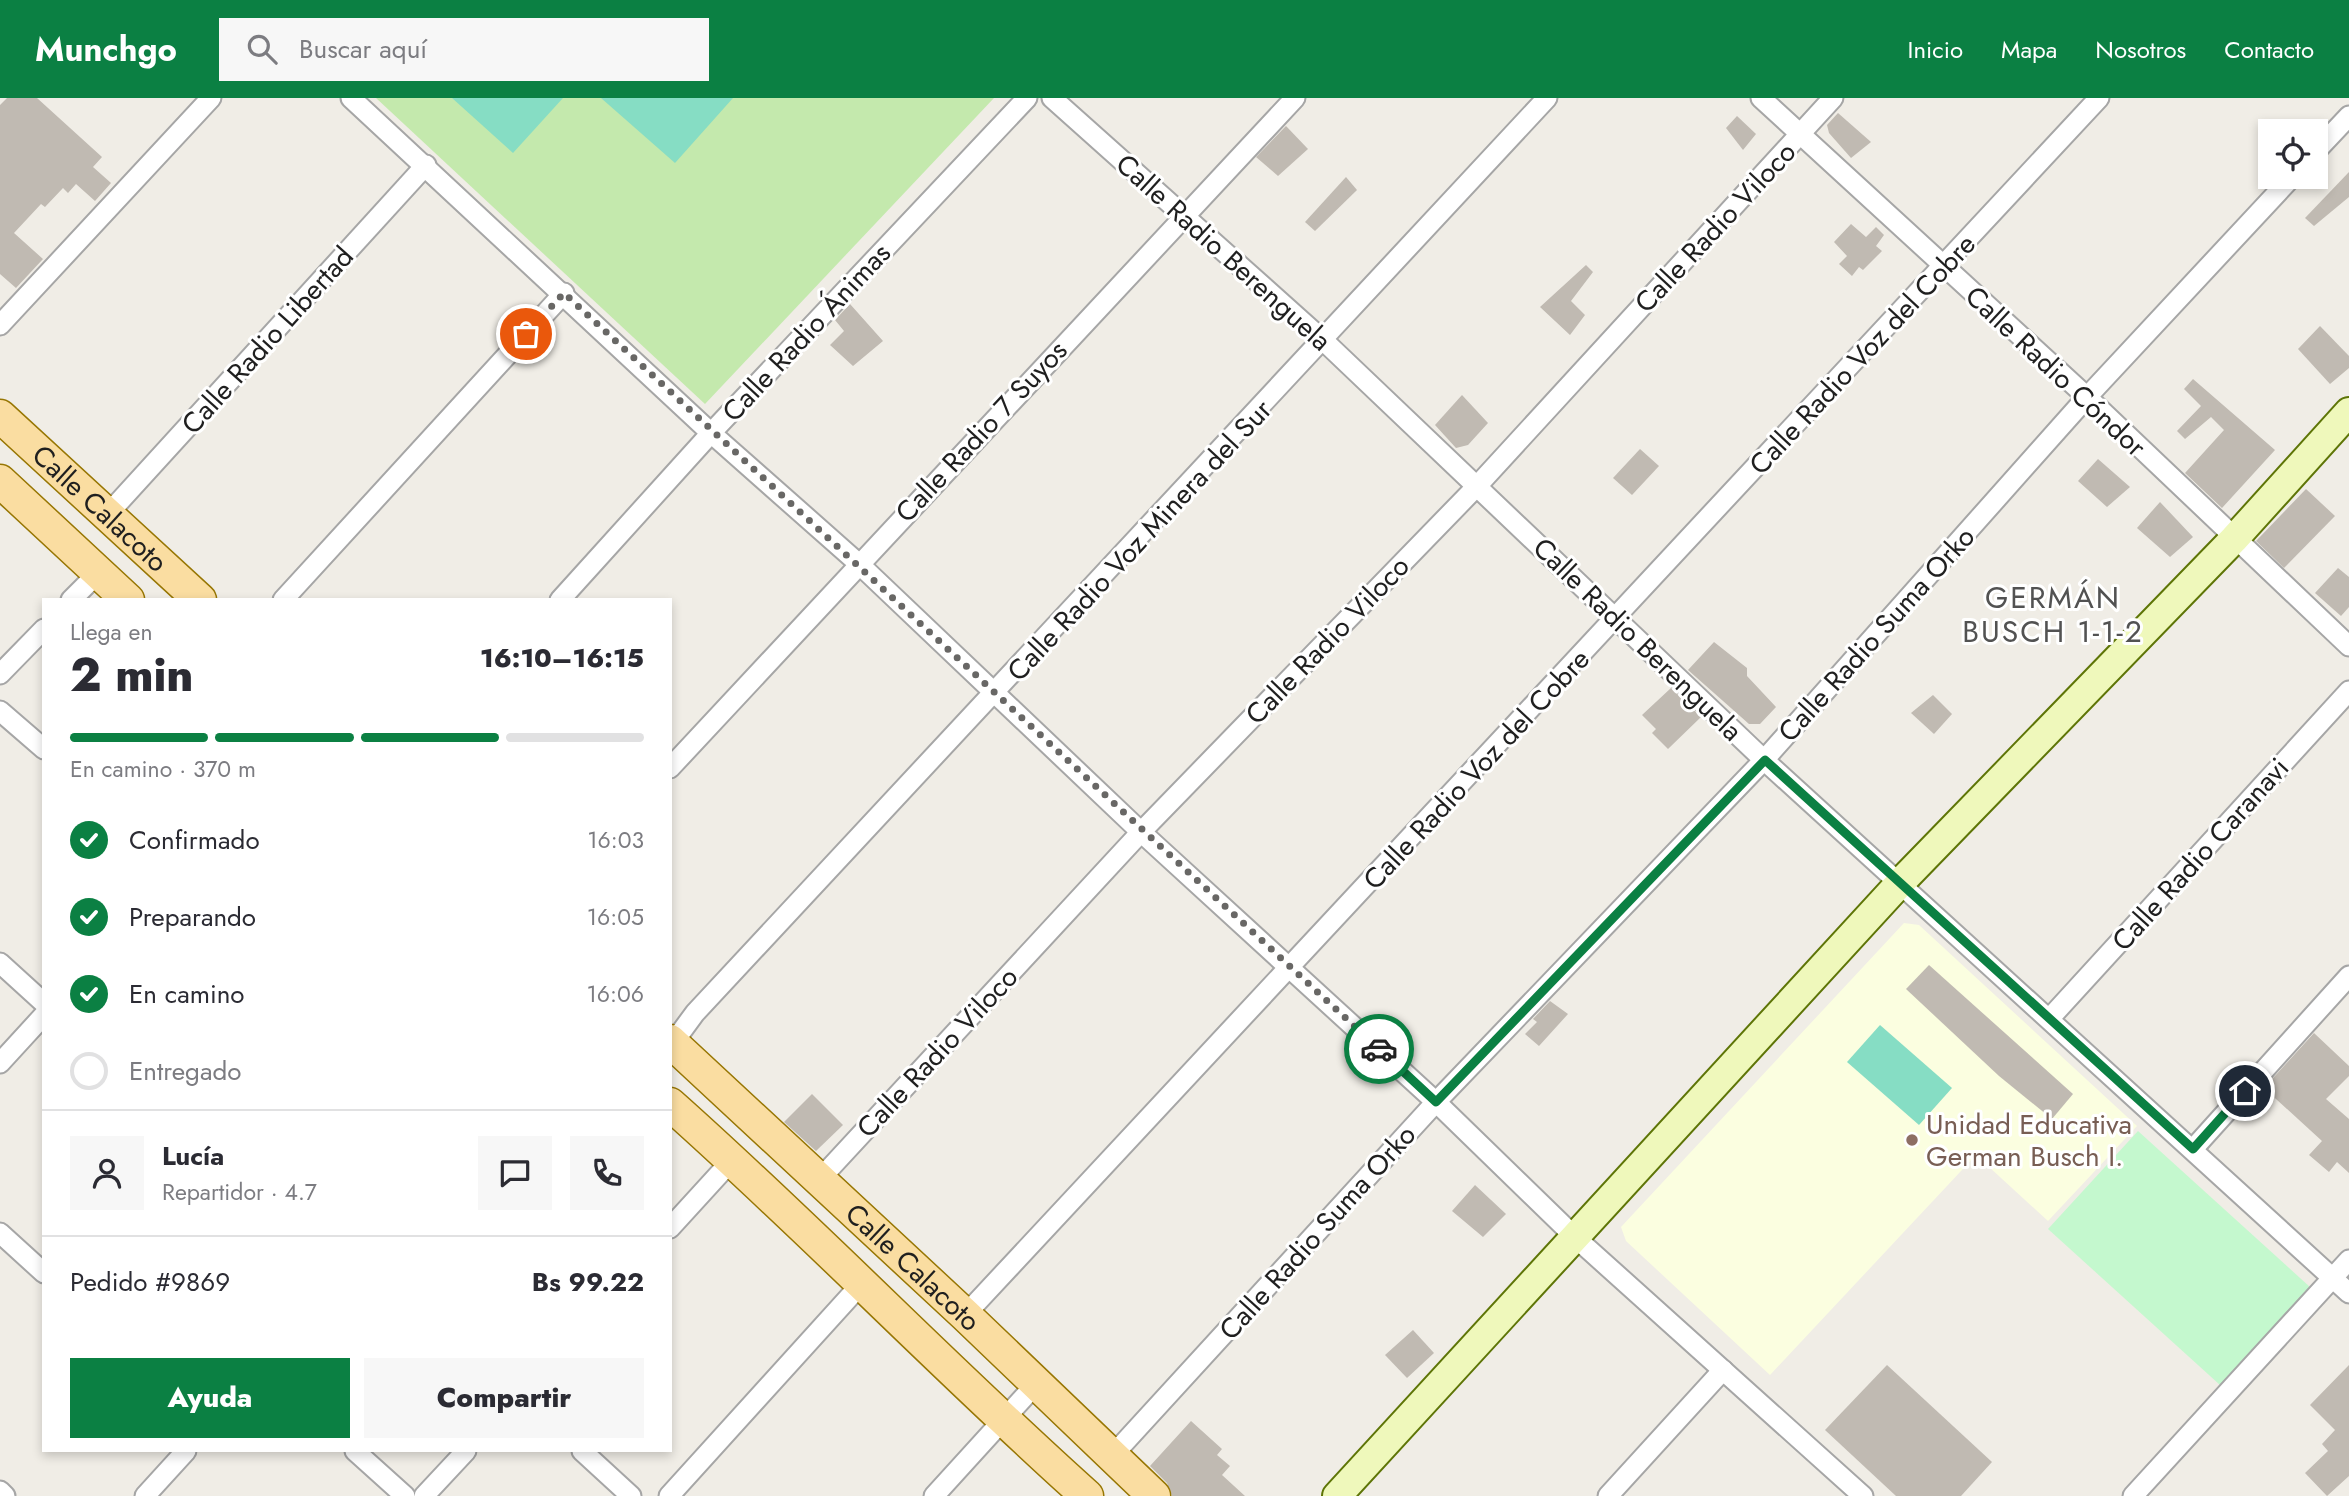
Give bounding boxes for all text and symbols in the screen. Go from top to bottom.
search box [219,18,709,81]
text: Munchgo [35,26,177,73]
icon: search [243,30,281,68]
text: Buscar aquí [299,30,427,68]
text: Inicio [1908,32,1963,67]
text: Mapa [2001,32,2057,67]
text: Nosotros [2095,32,2186,67]
text: Contacto [2224,32,2314,67]
map controls [2258,119,2328,189]
button: locate [2258,119,2328,189]
street label: Calle Radio Viloco [1625,133,1806,322]
street label: Calle Radio Berenguela [1107,144,1341,361]
street label: Calle Radio Voz del Cobre [1740,225,1985,484]
street label: Calle Radio Ánimas [712,234,900,431]
street label: Calle Radio Libertad [172,237,363,443]
street label: Calle Radio Cóndor [1956,276,2156,467]
pin [496,304,556,364]
icon: bag [507,315,545,353]
street label: Calle Radio 7 Suyos [886,331,1077,532]
street label: Calle Radio Voz Minera del Sur [997,390,1282,690]
street label: Calle Calacoto [23,435,177,582]
street label: Calle Radio Suma Orko [1768,518,1984,751]
street label: Calle Radio Berenguela [1524,528,1752,751]
street label: Calle Radio Viloco [1236,547,1419,734]
district label: GERMÁN BUSCH 1-1-2 [1962,576,2144,653]
text: Llega en [70,615,152,649]
text: 16:10–16:15 [480,639,644,677]
street label: Calle Radio Voz del Cobre [1354,640,1599,899]
text: 2 min [70,642,194,708]
street label: Calle Radio Caranavi [2102,749,2299,960]
text: En camino · 370 m [70,752,256,786]
icon: check [70,821,108,859]
text: Confirmado [129,821,260,859]
text: 16:03 [587,823,644,857]
icon: check [70,898,108,936]
text: Preparando [129,898,256,936]
text: 16:05 [587,900,644,934]
street label: Calle Radio Viloco [847,958,1028,1147]
icon: check [70,975,108,1013]
text: En camino [129,975,245,1013]
text: 16:06 [586,977,644,1011]
courier [1344,1014,1414,1084]
icon: car [1360,1030,1398,1068]
text: Entregado [129,1052,241,1090]
pin [2215,1061,2275,1121]
icon: home [2226,1072,2264,1110]
place label: Unidad Educativa German Busch I. [1926,1104,2132,1177]
street label: Calle Radio Suma Orko [1209,1116,1425,1349]
marker: Unidad Educativa German Busch I. [1904,1132,1920,1148]
button: person [70,1136,144,1210]
button: chat [478,1136,552,1210]
button: phone [570,1136,644,1210]
text: Lucía [162,1137,224,1175]
text: Repartidor · 4.7 [162,1175,317,1209]
street label: Calle Calacoto [836,1194,990,1341]
text: Pedido #9869 [70,1263,230,1301]
text: Bs 99.22 [532,1263,644,1301]
button: Ayuda [70,1358,350,1438]
button: Compartir [364,1358,644,1438]

